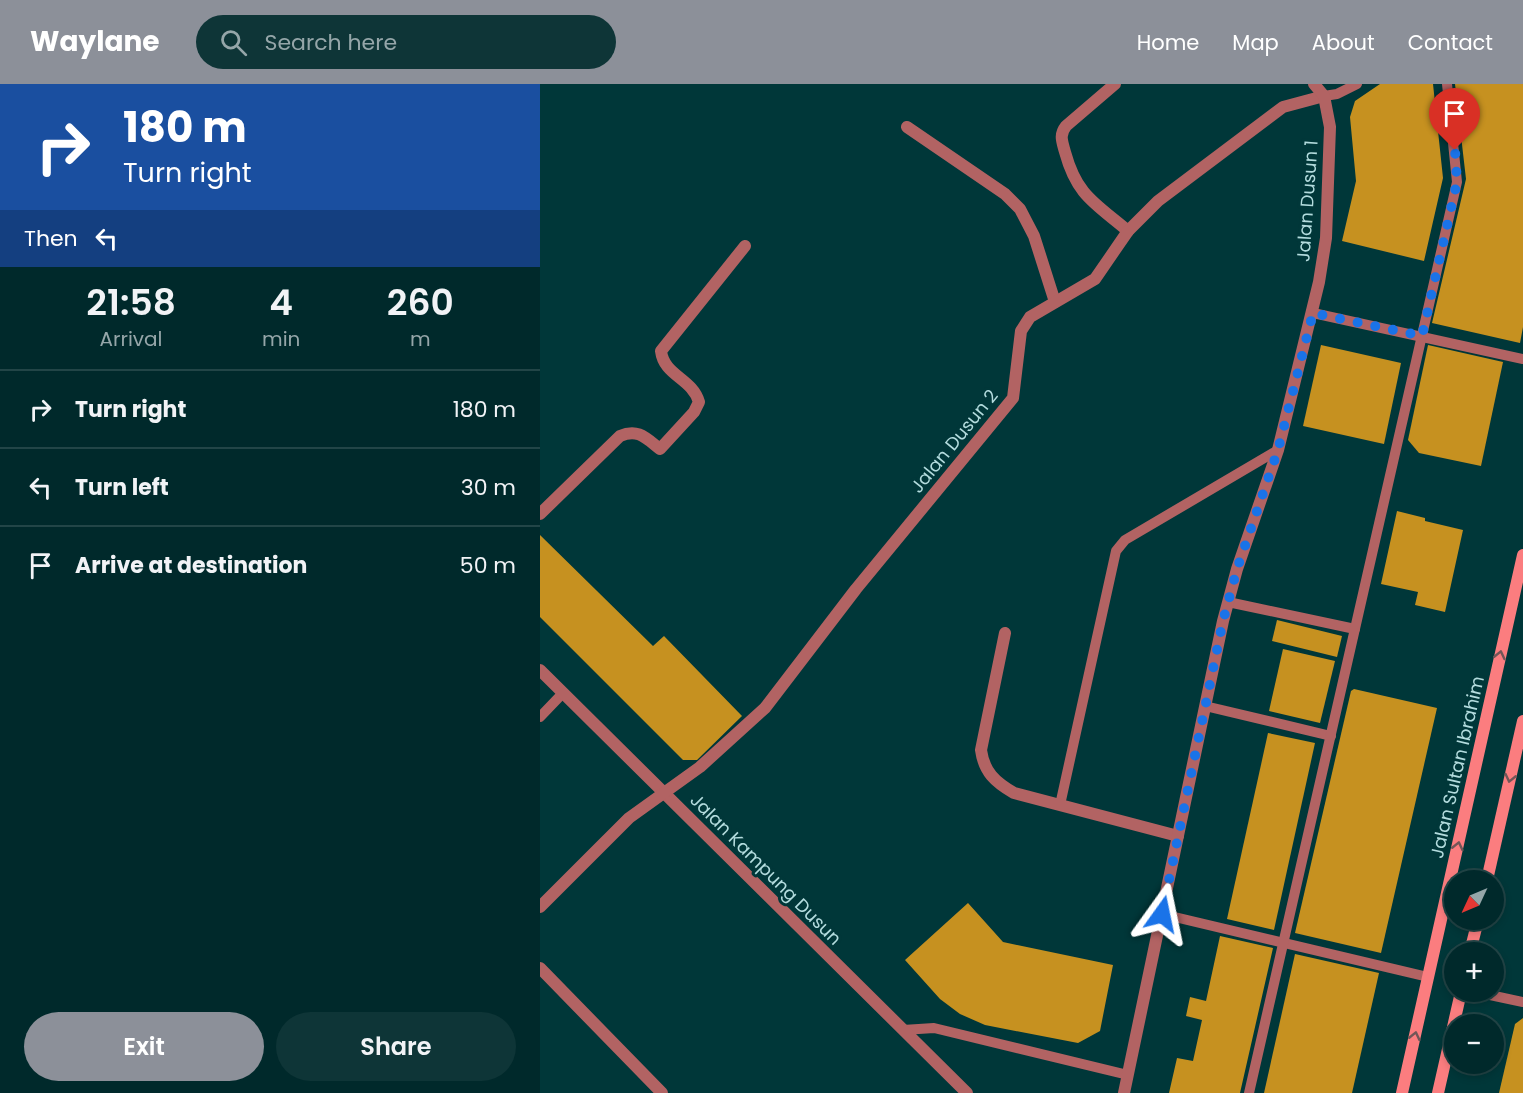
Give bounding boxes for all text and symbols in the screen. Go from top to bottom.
search box [196,15,616,69]
text: Waylane [30,22,160,61]
icon: search [217,26,250,59]
text: Search here [265,27,397,58]
text: Home [1137,28,1199,57]
text: Map [1232,28,1279,57]
text: About [1312,28,1375,57]
text: Contact [1408,28,1493,57]
pin [1429,88,1480,150]
icon: arrive [1438,97,1471,130]
text: 180 m [123,98,247,157]
icon: right [24,108,102,186]
street label: Jalan Dusun 1 [1290,139,1324,263]
text: Turn right [123,154,252,191]
icon: left [90,222,123,255]
text: Then [24,223,78,254]
text: 21:58 [86,277,176,328]
text: 4 [269,277,293,328]
text: 260 [387,277,454,328]
text: Arrival [100,325,163,353]
text: min [262,325,300,353]
text: m [410,325,431,353]
street label: Jalan Dusun 2 [904,384,1004,498]
icon: right [24,393,57,426]
text: Turn right [75,394,186,425]
text: 180 m [453,394,516,425]
icon: left [24,471,57,504]
text: Turn left [75,472,169,503]
text: 30 m [461,472,516,503]
icon: arrive [24,549,57,582]
text: Arrive at destination [75,550,307,581]
text: 50 m [460,550,516,581]
one-way arrow [1493,651,1506,661]
street label: Jalan Sultan Ibrahim [1424,673,1490,861]
one-way arrow [1504,773,1517,783]
street label: Jalan Kampung Dusun [685,788,847,950]
one-way arrow [1450,841,1463,851]
north arrow [1444,870,1504,930]
map controls [1444,870,1504,1074]
position arrow [1130,882,1194,946]
button: + [1444,942,1504,1002]
button: Exit [24,1012,264,1081]
button: Share [276,1012,516,1081]
button: − [1444,1014,1504,1074]
one-way arrow [1408,1031,1421,1041]

